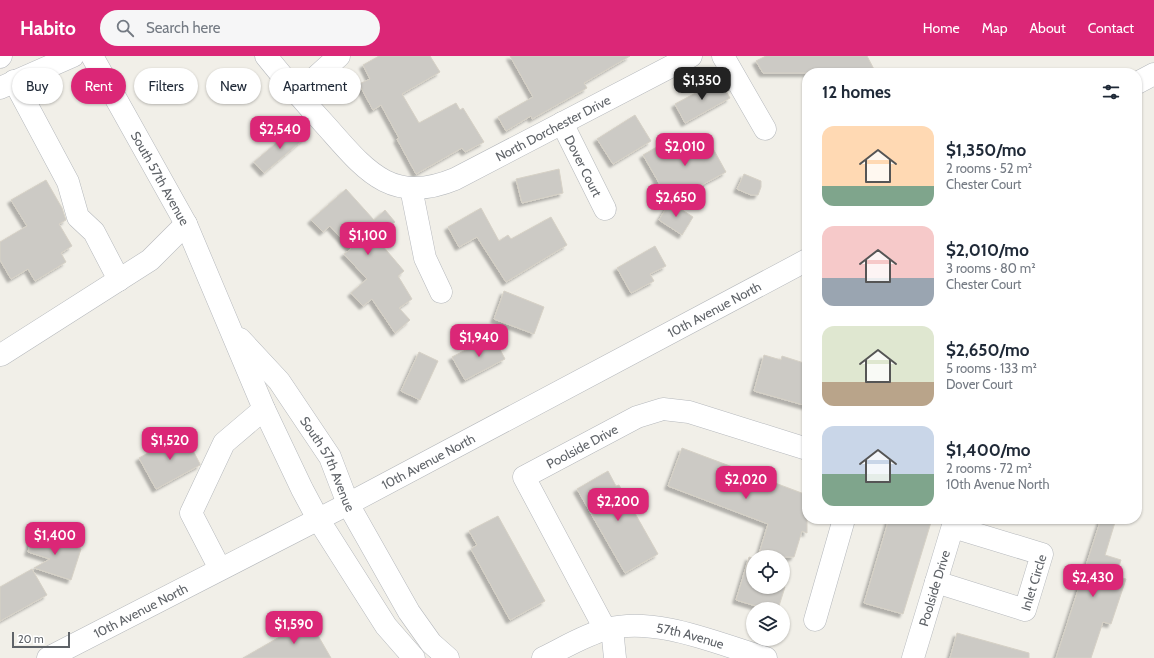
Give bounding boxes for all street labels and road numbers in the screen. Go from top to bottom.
street label: North Dorchester Drive [493,91,613,165]
street label: South 57th Avenue [128,128,193,228]
street label: Dover Court [561,133,606,200]
street label: 10th Avenue North [665,278,764,341]
street label: South 57th Avenue [297,413,359,515]
street label: Poolside Drive [544,420,621,472]
street label: 10th Avenue North [379,430,478,493]
street label: Poolside Drive [915,548,953,628]
street label: Inlet Circle [1017,552,1050,613]
street label: 10th Avenue North [91,580,190,641]
street label: 57th Avenue [655,619,726,652]

